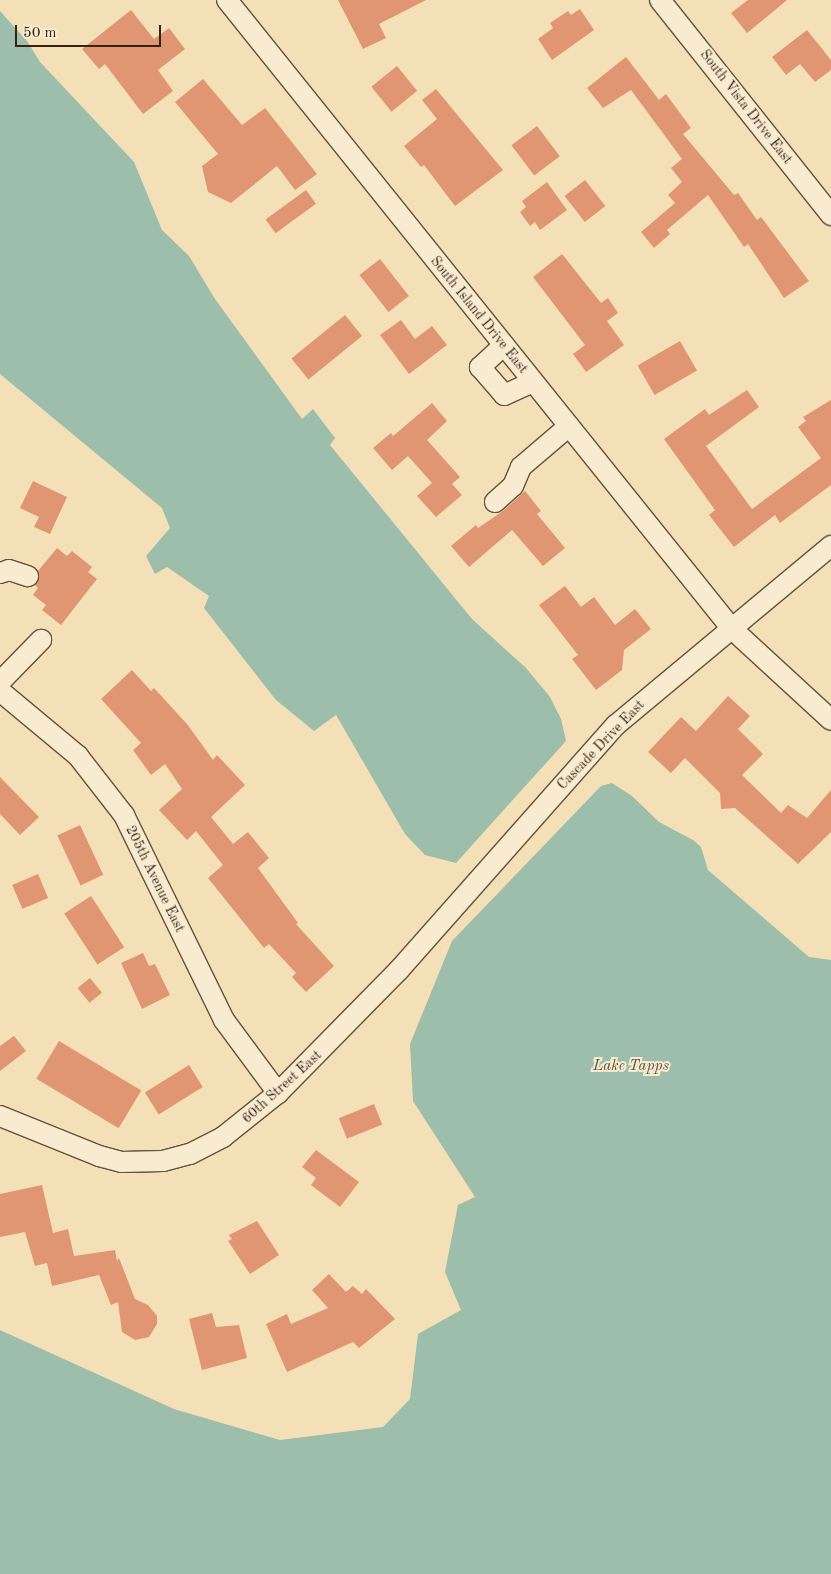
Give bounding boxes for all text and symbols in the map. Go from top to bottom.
scale bar [18,15,164,47]
text: 50 m [23,26,57,41]
street label: South Vista Drive East [696,47,796,167]
street label: South Island Drive East [427,253,531,377]
street label: Cascade Drive East [554,697,648,793]
street label: 205th Avenue East [122,823,188,935]
street label: 60th Street East [239,1047,325,1127]
water label: Lake Tapps [593,1058,669,1076]

